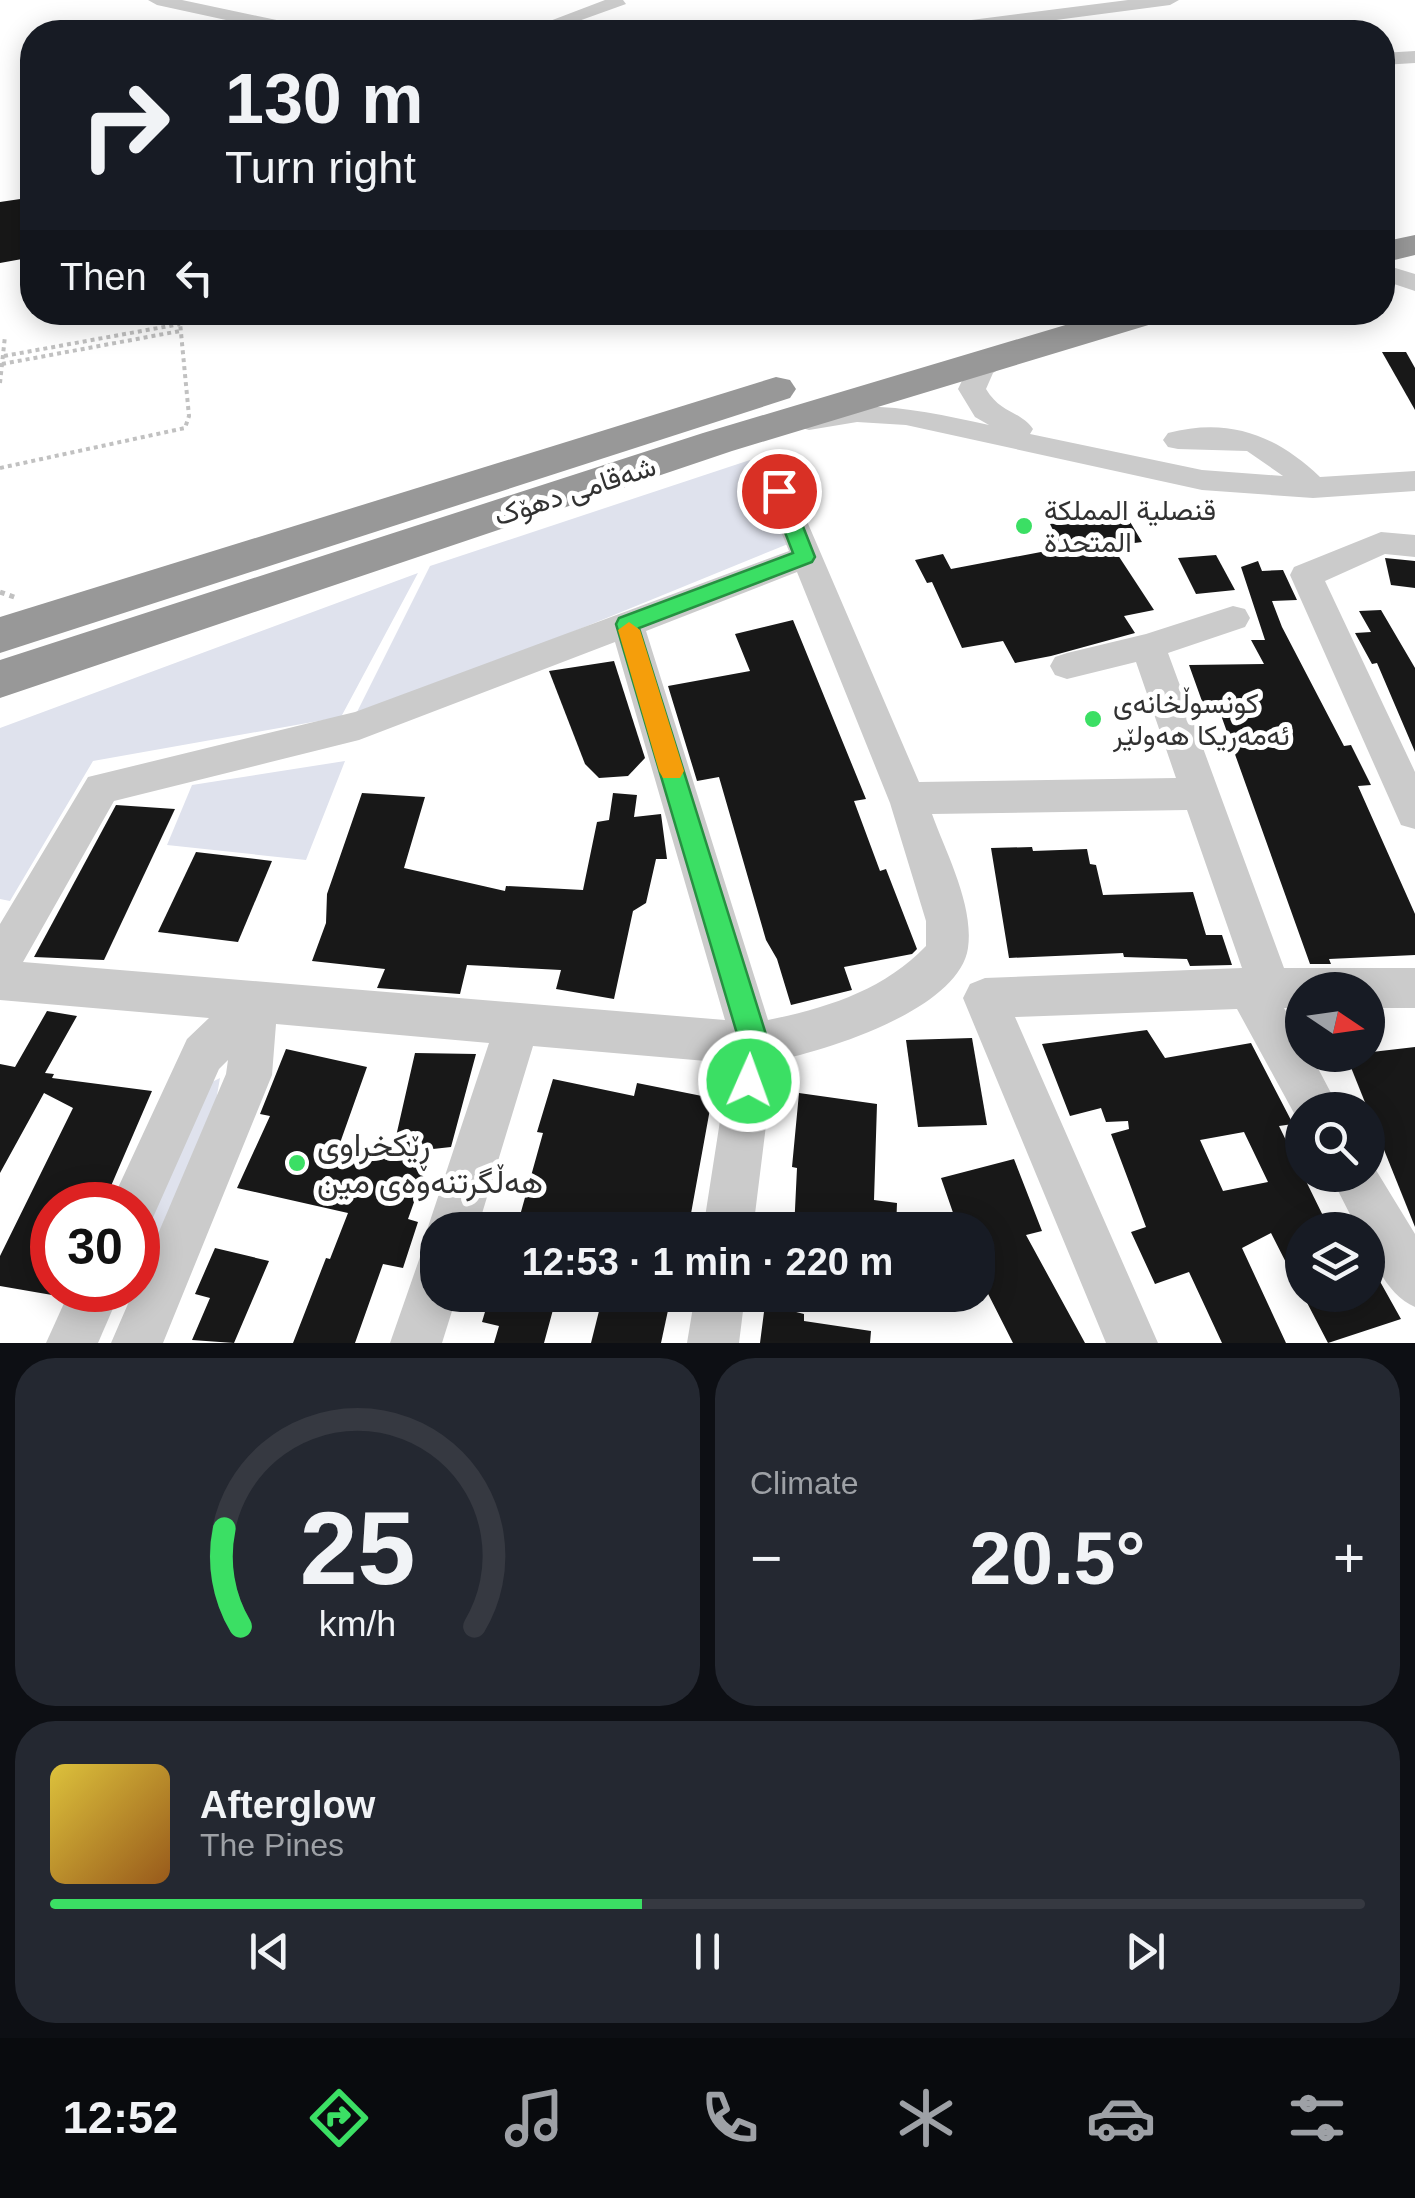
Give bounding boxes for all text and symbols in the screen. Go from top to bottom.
icon: right [60,60,190,190]
text: 130 m [225,60,423,138]
text: Turn right [225,142,416,193]
icon: left [167,250,222,305]
text: Then [60,256,147,298]
pin [737,449,822,534]
street label: شەقامی دهۆک [490,450,660,534]
icon: arrive [752,464,807,519]
place label: قنصلية المملكة المتحدة [1044,495,1216,558]
marker: قنصلية المملكة المتحدة [1013,515,1035,537]
place label: کونسوڵخانەی ئەمەریکا هەولێر [1112,687,1290,753]
marker: کونسوڵخانەی ئەمەریکا هەولێر [1082,708,1104,730]
north arrow [1285,972,1385,1072]
map controls [1285,972,1385,1312]
position arrow [697,1029,801,1133]
button: search [1285,1092,1385,1192]
place label: ڕێکخراوی هەڵگرتنەوەی مین [317,1127,543,1202]
marker: ڕێکخراوی هەڵگرتنەوەی مین [286,1152,308,1174]
speed limit sign: 30 [30,1182,160,1312]
button: layers [1285,1212,1385,1312]
text: 12:53 · 1 min · 220 m [522,1241,893,1283]
text: Climate [750,1465,858,1501]
text: 25 [300,1490,415,1606]
text: 20.5° [970,1516,1145,1600]
text: − [750,1527,782,1589]
text: + [1333,1527,1365,1589]
text: km/h [319,1604,396,1644]
text: Afterglow [200,1784,375,1826]
text: The Pines [200,1827,344,1863]
icon: previous [242,1924,297,1979]
icon: pause [680,1924,735,1979]
icon: next [1118,1924,1173,1979]
icon: directions [304,2083,374,2153]
icon: music [499,2083,569,2153]
icon: phone [695,2083,765,2153]
icon: climate [891,2083,961,2153]
icon: car [1086,2083,1156,2153]
icon: filters [1282,2083,1352,2153]
text: 12:52 [63,2092,178,2143]

